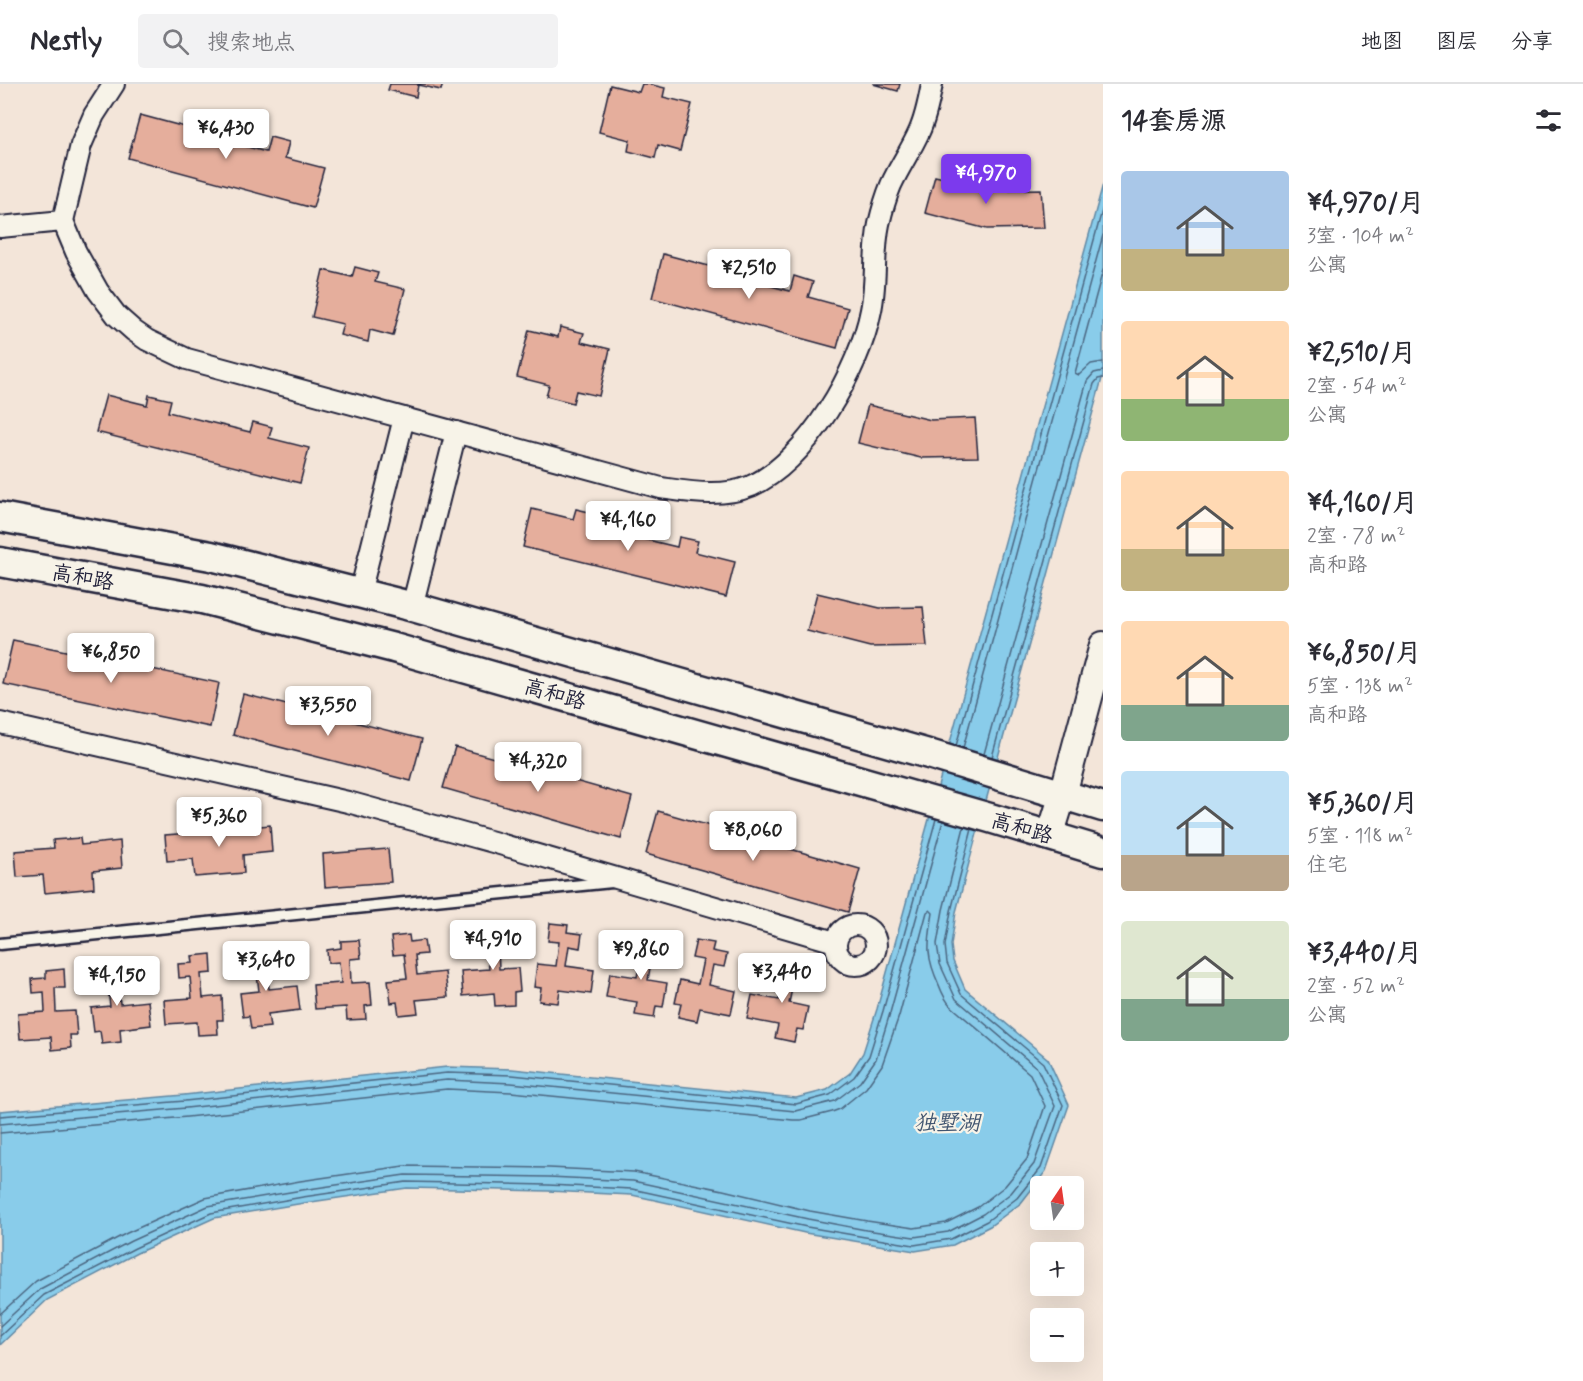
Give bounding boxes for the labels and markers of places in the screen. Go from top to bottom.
pin: ¥6,430 [177,109,275,160]
pin: ¥4,970 [937,154,1035,205]
pin: ¥2,510 [700,249,798,300]
pin: ¥4,160 [579,501,677,552]
pin: ¥6,850 [62,633,160,684]
pin: ¥3,550 [279,686,377,737]
pin: ¥4,320 [489,742,587,793]
pin: ¥5,360 [170,797,268,848]
pin: ¥8,060 [704,811,802,862]
pin: ¥4,910 [444,920,542,971]
pin: ¥9,860 [592,930,690,981]
pin: ¥3,640 [217,941,315,992]
pin: ¥3,440 [733,953,831,1004]
pin: ¥4,150 [68,956,166,1007]

